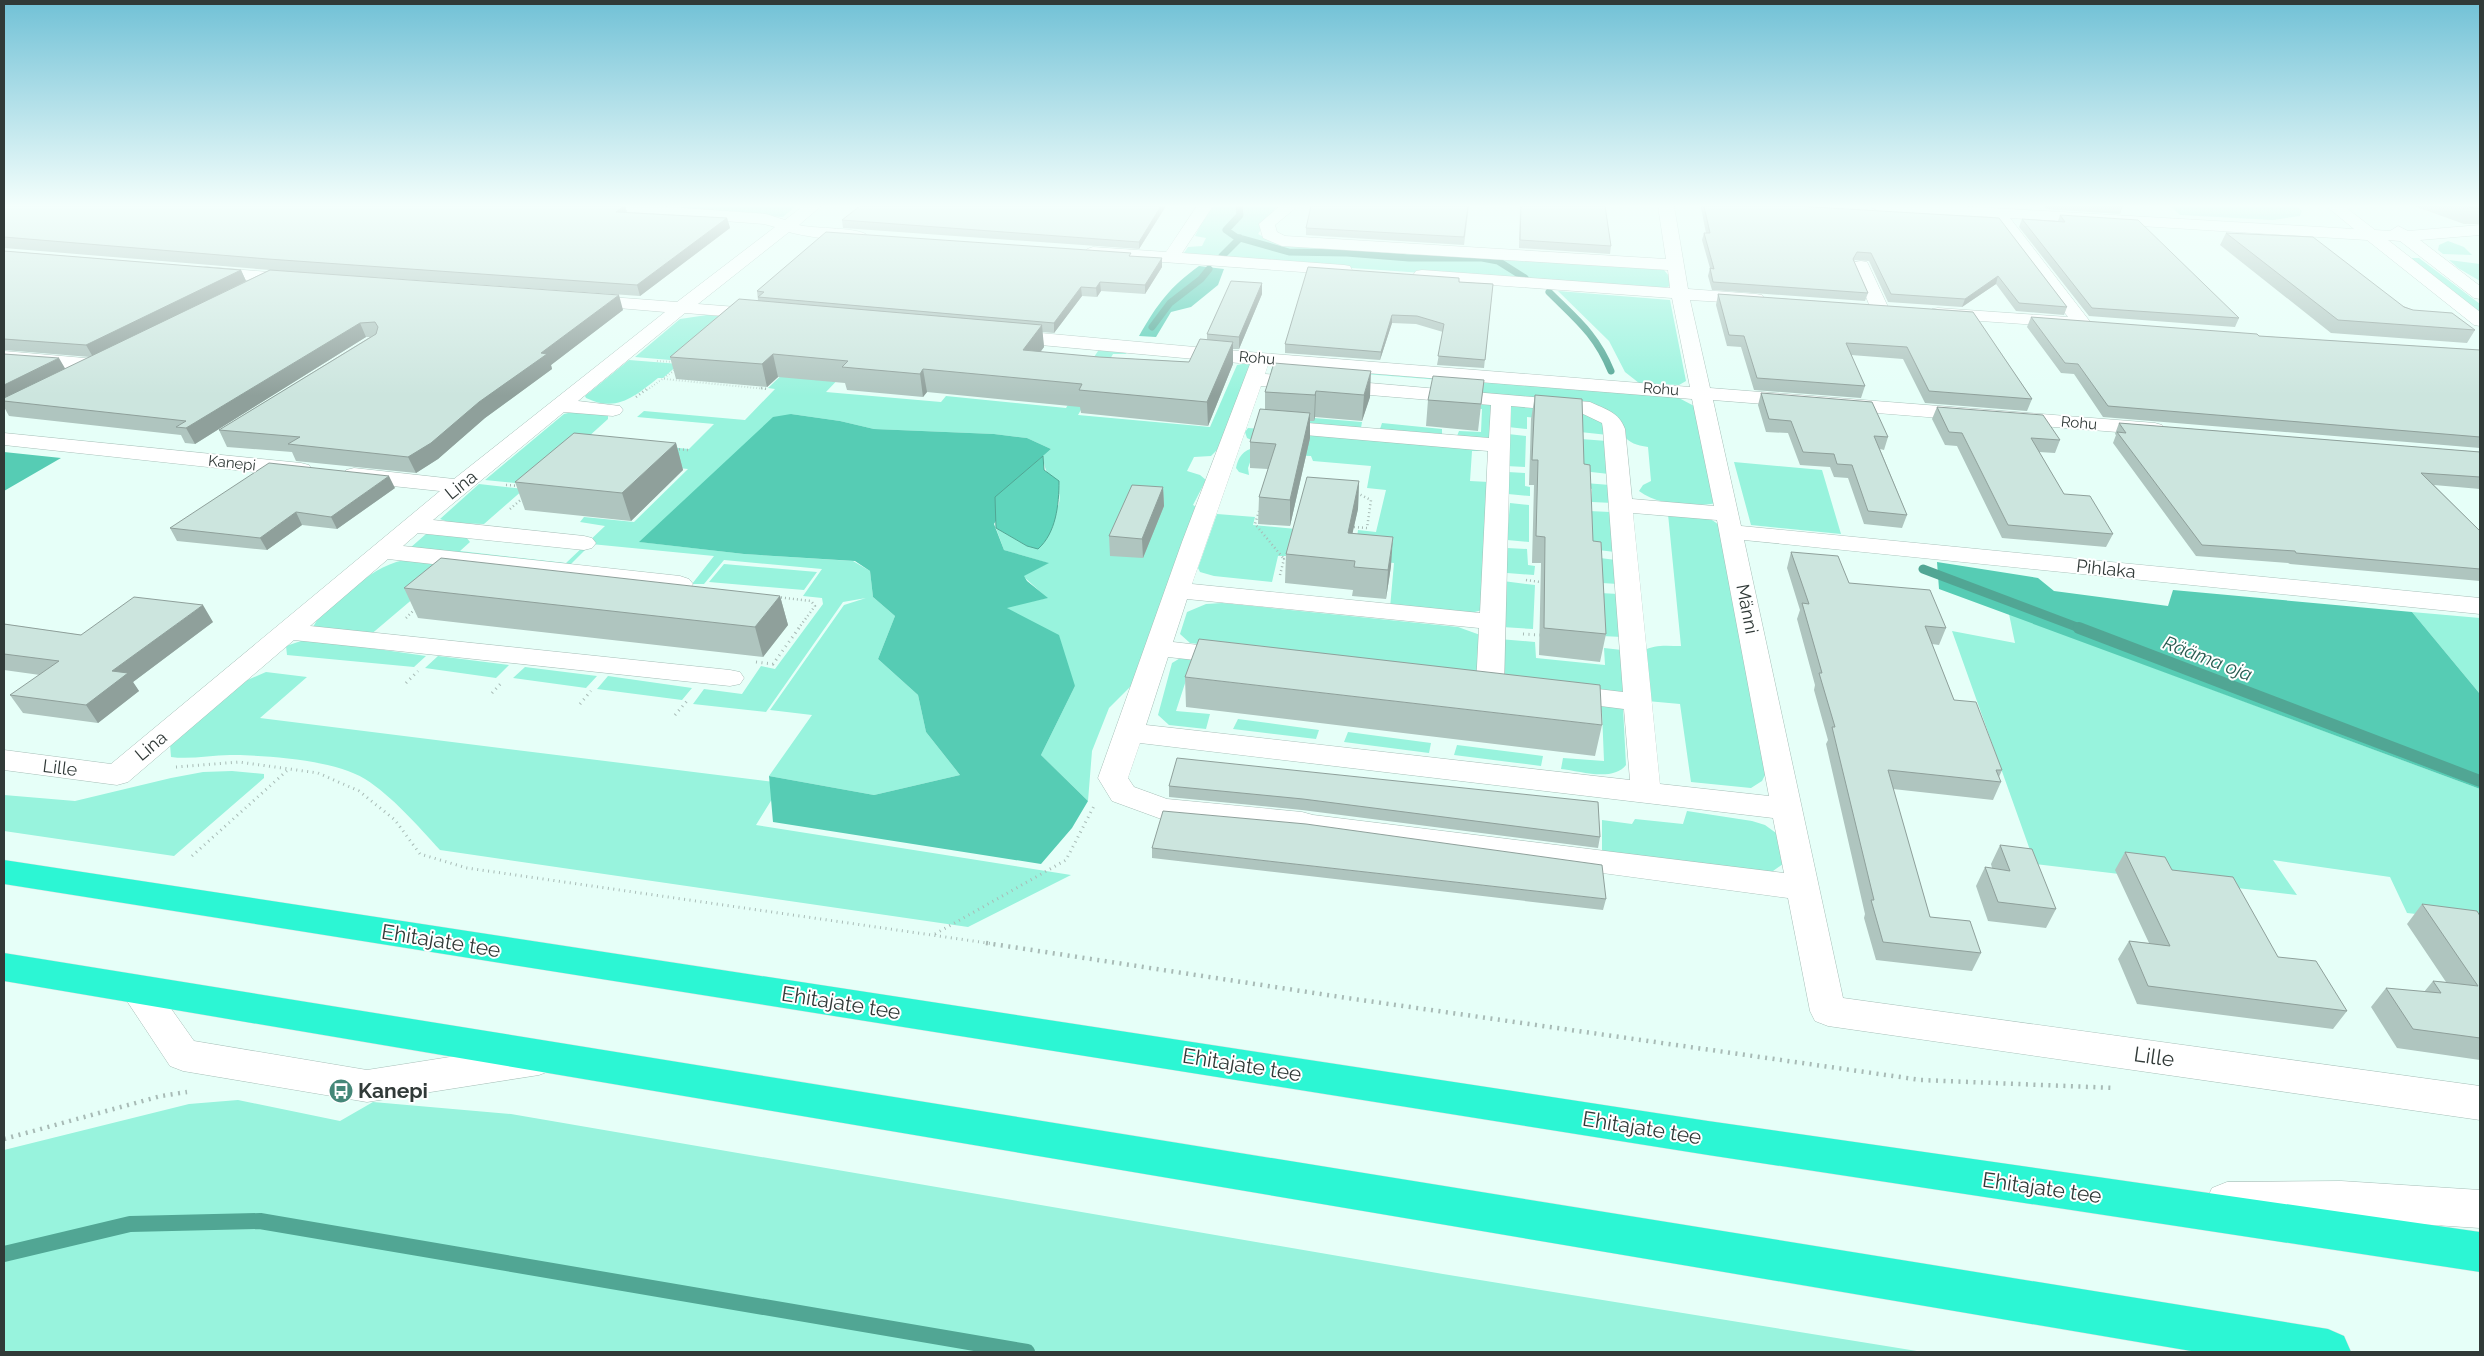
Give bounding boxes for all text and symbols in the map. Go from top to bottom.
street label: Rohu [1238,347,1276,369]
street label: Rohu [1642,379,1680,399]
street label: Rohu [2060,412,2098,434]
street label: Kanepi [207,452,257,474]
street label: Lina [441,466,481,504]
street label: Pihlaka [2075,555,2137,582]
street label: Männi [1732,582,1763,636]
water label: Rääma oja [2160,631,2256,685]
street label: Lina [131,726,171,765]
street label: Lille [42,755,79,780]
street label: Ehitajate tee [380,919,502,962]
street label: Ehitajate tee [780,981,902,1024]
street label: Lille [2132,1041,2176,1072]
street label: Ehitajate tee [1181,1043,1303,1086]
bus stop icon: Kanepi [328,1078,354,1104]
place label: Kanepi [358,1078,428,1103]
street label: Ehitajate tee [1581,1106,1703,1149]
street label: Ehitajate tee [1981,1167,2103,1208]

